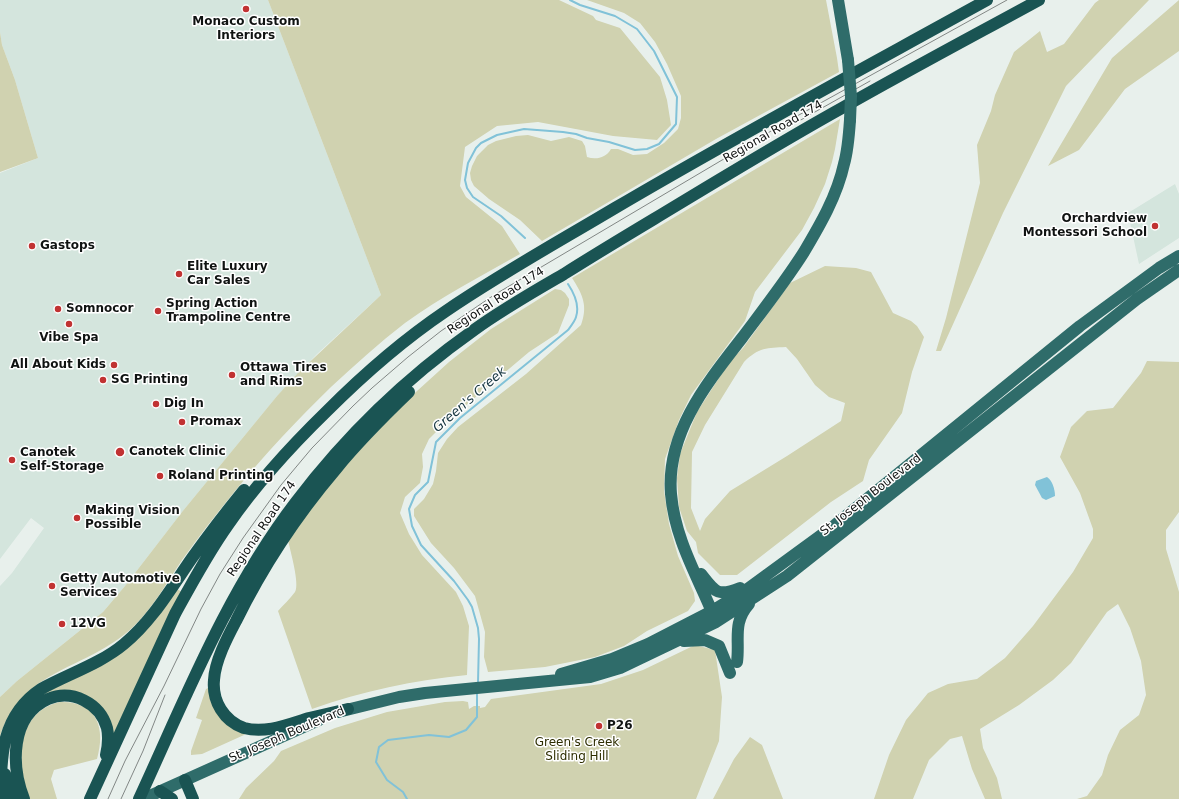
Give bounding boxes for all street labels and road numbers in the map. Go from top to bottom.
street label: Regional Road 174 [721,98,825,166]
street label: Regional Road 174 [445,264,547,338]
street label: St. Joseph Boulevard [818,451,924,539]
street label: Regional Road 174 [225,478,299,580]
street label: St. Joseph Boulevard [227,704,347,766]

